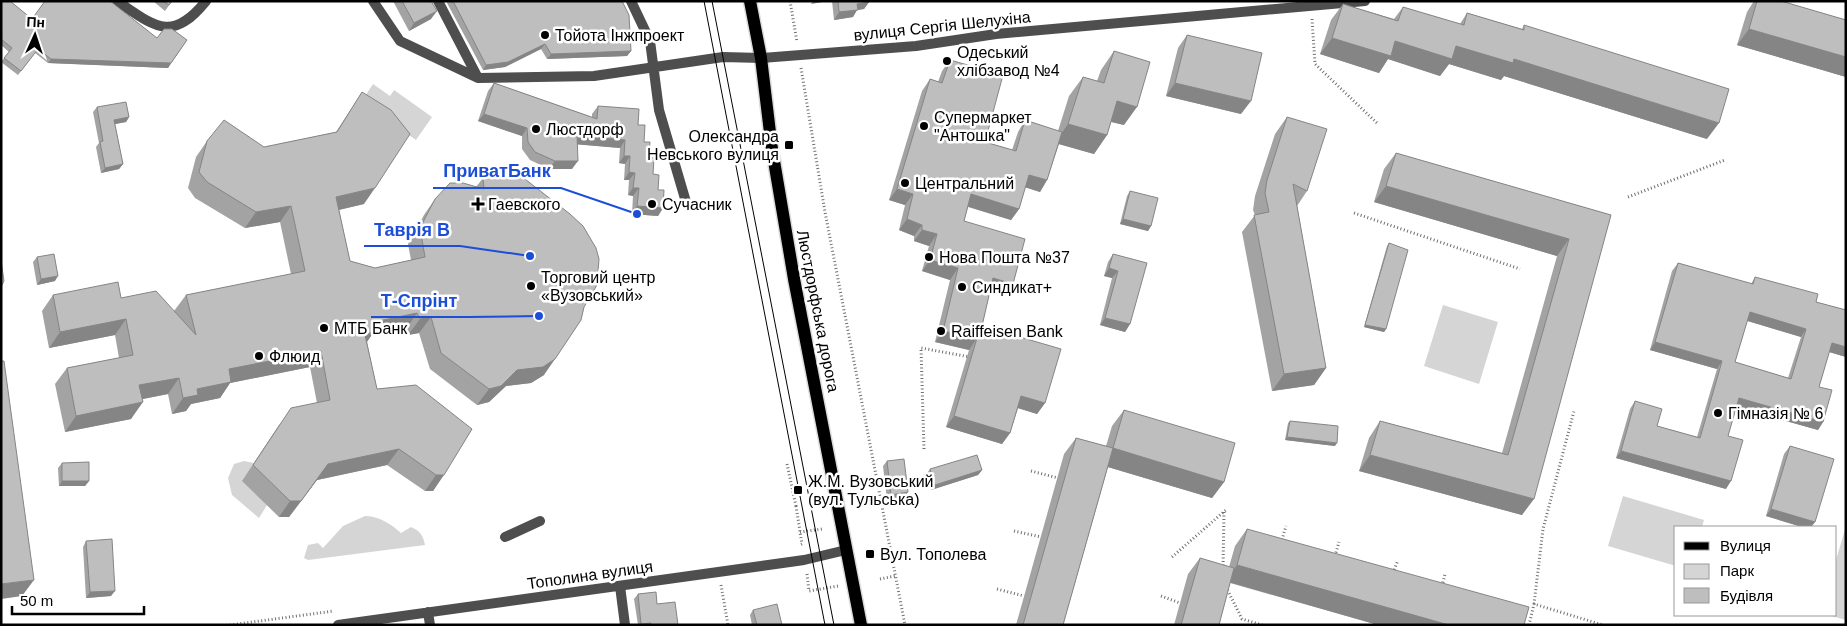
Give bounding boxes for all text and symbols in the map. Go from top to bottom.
street label: вулиця Сергія Шелухіна [853,8,1031,44]
north arrow [10,10,60,60]
text: Пн [26,14,45,30]
place label: Тойота Інжпроект [555,27,685,44]
marker: Тойота Інжпроект [539,29,551,41]
place label: Одеський хлібзавод №4 [957,44,1060,79]
marker: Одеський хлібзавод №4 [941,55,953,67]
place label: Супермаркет "Антошка" [934,109,1032,144]
marker: Супермаркет "Антошка" [918,120,930,132]
place label: Люстдорф [546,121,624,138]
marker: Люстдорф [530,123,542,135]
place label: Олександра Невського вулиця [647,128,779,163]
marker: Олександра Невського вулиця [783,139,795,151]
callout: ПриватБанк [433,155,561,188]
text: ПриватБанк [443,161,552,181]
place label: Центральний [915,175,1014,192]
marker: Центральний [899,177,911,189]
place label: Гаевского [488,196,560,213]
place label: Сучасник [662,196,733,213]
marker: Гаевского [472,198,484,210]
marker: Сучасник [646,198,658,210]
callout: Таврія В [364,213,460,246]
text: Таврія В [374,220,450,240]
street label: Люстдорфська дорога [794,228,842,394]
place label: Нова Пошта №37 [939,249,1070,266]
marker: Нова Пошта №37 [923,251,935,263]
place label: Торговий центр «Вузовський» [541,269,656,304]
place label: Синдикат+ [972,279,1052,296]
marker: Торговий центр «Вузовський» [525,280,537,292]
marker: Синдикат+ [956,281,968,293]
callout: Т-Спрінт [371,284,468,317]
text: Т-Спрінт [381,291,457,311]
place label: МТБ Банк [334,320,408,337]
marker: МТБ Банк [318,322,330,334]
place label: Raiffeisen Bank [951,323,1064,340]
marker: Raiffeisen Bank [935,325,947,337]
place label: Флюид [269,348,321,365]
marker: Флюид [253,350,265,362]
place label: Гімназія № 6 [1728,405,1823,422]
marker: Гімназія № 6 [1712,407,1724,419]
place label: Ж.М. Вузовський (вул. Тульська) [808,473,934,508]
marker: Ж.М. Вузовський (вул. Тульська) [792,484,804,496]
legend [1674,526,1837,616]
text: Вулиця [1720,537,1771,554]
place label: Вул. Тополева [880,546,987,563]
marker: Вул. Тополева [864,548,876,560]
street label: Тополина вулиця [526,558,654,592]
text: Парк [1720,562,1754,579]
scale bar [12,584,145,616]
text: Будівля [1720,587,1773,604]
text: 50 m [20,592,53,609]

